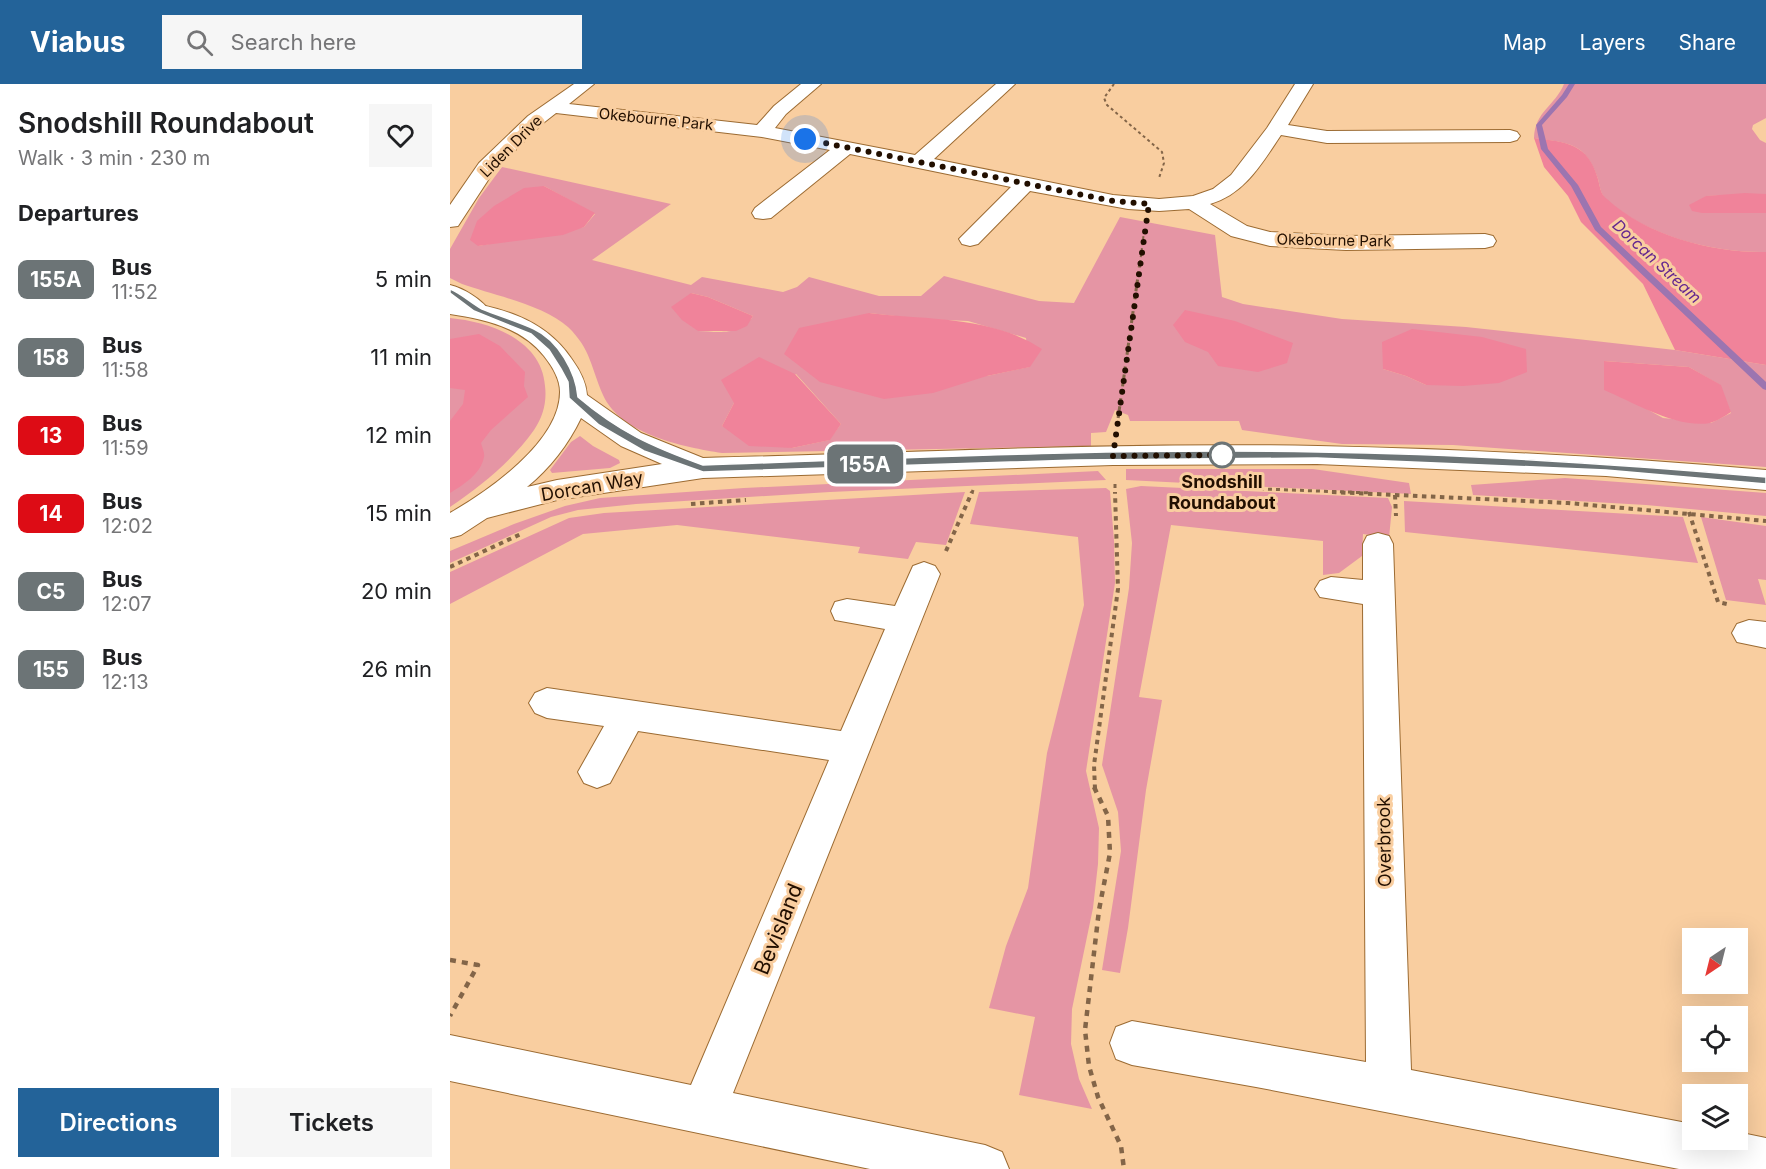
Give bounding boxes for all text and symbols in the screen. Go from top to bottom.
search box [162,15,582,69]
text: Viabus [30,25,126,59]
icon: search [183,26,216,59]
text: Search here [231,29,356,55]
text: Map [1503,30,1547,55]
text: Layers [1580,30,1646,55]
text: Share [1679,30,1736,55]
button: heart [369,104,432,167]
street label: Okebourne Park [598,104,715,135]
text: Snodshill Roundabout [18,106,314,140]
street label: Liden Drive [476,111,546,181]
your location [790,124,820,154]
text: Walk · 3 min · 230 m [18,146,210,170]
text: Departures [18,200,139,226]
water label: Dorcan Stream [1608,215,1706,307]
street label: Okebourne Park [1276,229,1392,251]
text: Bus [112,254,152,280]
text: 5 min [375,266,432,292]
text: 155A [30,267,82,292]
text: 11:52 [112,280,158,304]
text: Bus [102,332,143,358]
text: 11 min [370,344,432,370]
text: 158 [33,345,69,370]
text: 11:58 [102,358,149,382]
text: Bus [102,410,143,436]
text: 12 min [366,422,432,448]
text: 13 [40,423,62,448]
text: 11:59 [102,436,149,460]
marker: Snodshill Roundabout [1209,442,1235,468]
line badge: 155A [823,444,907,484]
text: 155A [839,452,891,477]
street label: Dorcan Way [539,467,645,505]
place label: Snodshill Roundabout [1168,471,1276,513]
text: Bus [102,488,143,514]
text: 15 min [366,500,432,526]
text: 14 [39,501,63,526]
text: 12:02 [102,514,153,538]
text: Bus [102,566,143,592]
text: 20 min [361,578,432,604]
text: C5 [37,579,65,604]
text: 12:07 [102,592,152,616]
text: Bus [102,644,143,670]
text: 26 min [361,656,432,682]
text: 155 [33,657,69,682]
text: 12:13 [102,670,149,694]
street label: Overbrook [1373,797,1395,887]
street label: Bevisland [748,880,808,978]
north arrow [1682,928,1748,994]
map controls [1682,928,1748,1150]
button: locate [1682,1006,1748,1072]
button: layers [1682,1084,1748,1150]
button: Directions [18,1088,219,1157]
button: Tickets [231,1088,432,1157]

